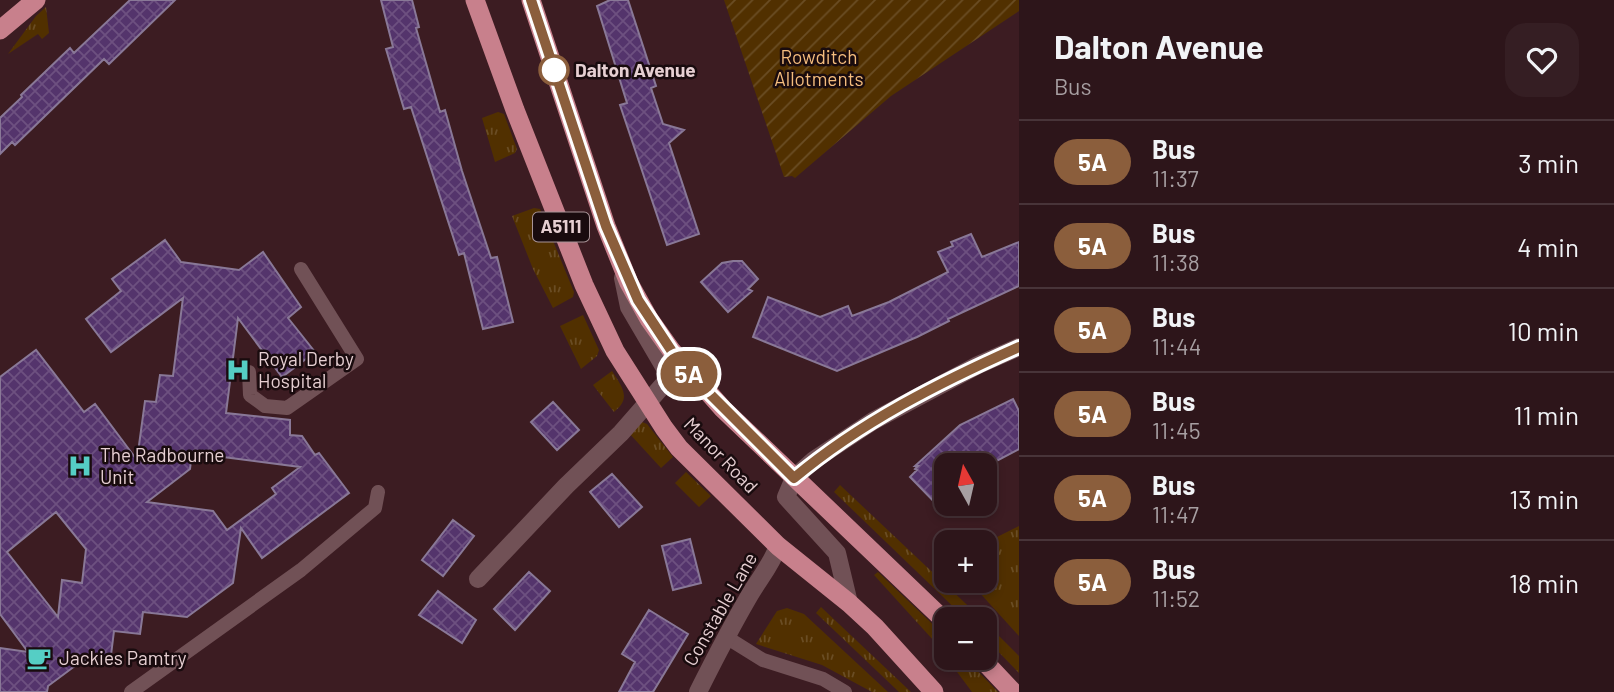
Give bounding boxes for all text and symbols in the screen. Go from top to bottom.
button: heart [1505,23,1579,97]
text: Dalton Avenue [1054,26,1264,66]
park label: Rowditch Allotments [774,45,864,90]
marker: Dalton Avenue [539,55,569,85]
place label: Dalton Avenue [575,58,696,81]
text: Bus [1054,72,1092,100]
text: Bus [1152,133,1195,164]
text: 5A [1078,147,1107,176]
text: 3 min [1518,147,1579,178]
text: 11:37 [1152,164,1199,192]
road number: A5111 [533,212,589,242]
text: Bus [1152,217,1195,248]
text: 5A [1078,231,1107,260]
text: 4 min [1517,231,1579,262]
text: 11:38 [1152,248,1200,276]
text: Bus [1152,301,1195,332]
text: 5A [1078,315,1107,344]
text: 10 min [1508,315,1579,346]
text: 11:44 [1152,332,1201,360]
place label: Royal Derby Hospital [258,347,354,392]
line badge: 5A [658,351,720,397]
hospital icon: Royal Derby Hospital [224,356,252,384]
text: 5A [674,359,704,388]
text: Bus [1152,385,1195,416]
text: 5A [1078,399,1107,428]
text: 11 min [1513,399,1579,430]
street label: Manor Road [680,412,763,497]
text: 11:45 [1152,416,1200,444]
place label: The Radbourne Unit [100,443,225,488]
hospital icon: The Radbourne Unit [66,452,94,480]
north arrow [934,453,998,516]
map controls [934,453,997,670]
text: Bus [1152,469,1195,500]
text: 5A [1078,483,1107,512]
text: 13 min [1509,483,1579,514]
text: 11:47 [1152,500,1199,528]
button: + [934,530,997,593]
street label: Constable Lane [678,548,761,670]
text: Bus [1152,553,1195,584]
text: 5A [1078,567,1107,596]
text: 18 min [1509,567,1579,598]
text: 11:52 [1152,584,1200,612]
button: − [934,607,997,670]
cafe icon: Jackies Pamtry [25,644,53,672]
place label: Jackies Pamtry [59,646,187,669]

